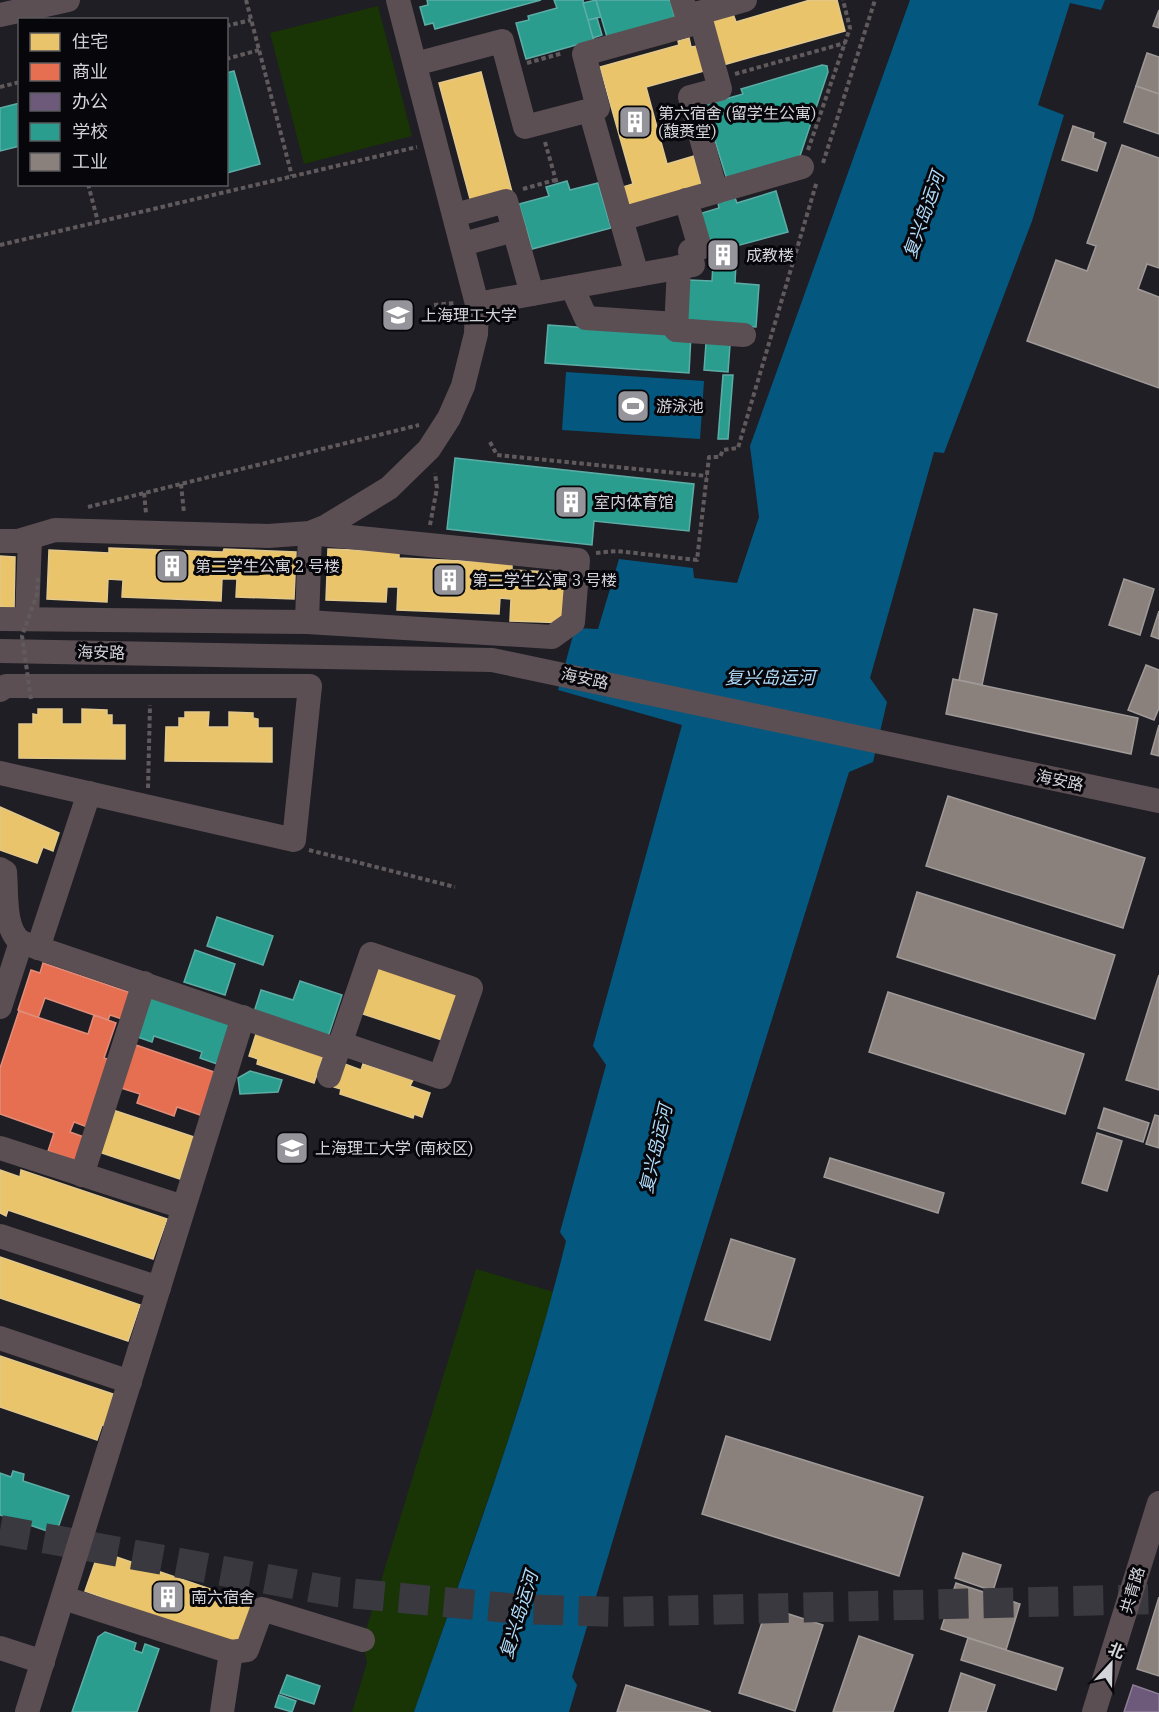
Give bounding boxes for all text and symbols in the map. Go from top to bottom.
legend [18,18,228,186]
text: 住宅 [72,30,108,53]
text: 商业 [72,60,108,83]
text: 办公 [72,90,108,113]
place label: 第六宿舍 (留学生公寓) (馥赉堂) [658,103,816,141]
building icon: 第六宿舍 (留学生公寓) (馥赉堂) [617,104,653,140]
text: 学校 [72,120,108,143]
text: 工业 [72,150,108,173]
water label: 复兴岛运河 [898,166,950,261]
building icon: 成教楼 [705,237,741,273]
place label: 成教楼 [746,245,794,265]
school or university icon: 上海理工大学 [380,297,416,333]
place label: 上海理工大学 [421,305,517,325]
sports icon: 游泳池 [615,388,651,424]
place label: 游泳池 [656,396,704,416]
building icon: 室内体育馆 [553,484,589,520]
place label: 室内体育馆 [594,492,674,512]
building icon: 第二学生公寓 2 号楼 [154,548,190,584]
place label: 第二学生公寓 2 号楼 [195,556,340,576]
building icon: 第二学生公寓 3 号楼 [431,562,467,598]
place label: 第二学生公寓 3 号楼 [472,570,617,590]
street label: 海安路 [77,642,125,662]
street label: 海安路 [559,663,611,693]
water label: 复兴岛运河 [725,666,818,689]
street label: 海安路 [1034,765,1086,795]
water label: 复兴岛运河 [634,1100,678,1195]
school or university icon: 上海理工大学 (南校区) [274,1130,310,1166]
place label: 上海理工大学 (南校区) [315,1138,473,1158]
street label: 共青路 [1115,1564,1149,1616]
water label: 复兴岛运河 [494,1566,544,1661]
building icon: 南六宿舍 [150,1579,186,1615]
place label: 南六宿舍 [191,1587,255,1607]
north arrow [1081,1634,1141,1694]
text: 北 [1105,1638,1128,1662]

